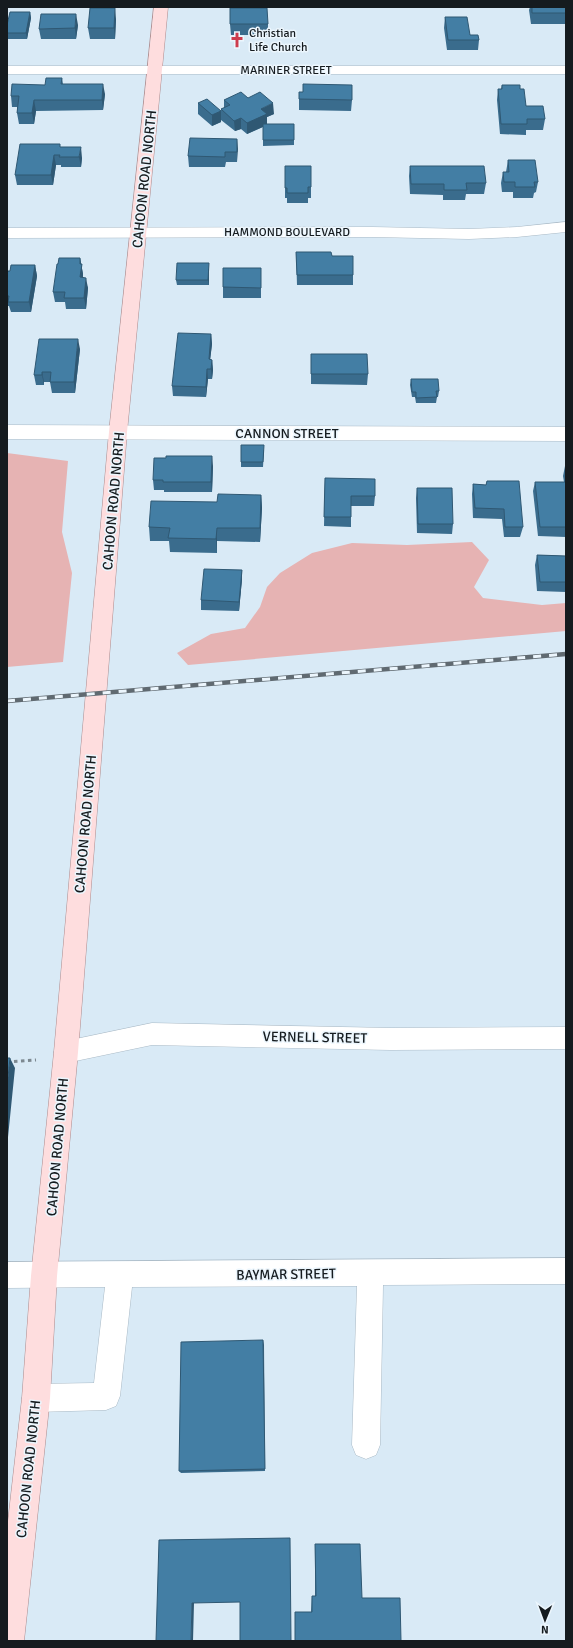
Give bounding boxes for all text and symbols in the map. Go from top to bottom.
place label: Christian Life Church [249,26,308,55]
church icon: Christian Life Church [228,31,246,49]
street label: MARINER STREET [240,63,332,78]
street label: CAHOON ROAD NORTH [129,109,160,249]
street label: HAMMOND BOULEVARD [224,225,350,240]
street label: CANNON STREET [235,425,339,442]
street label: CAHOON ROAD NORTH [99,431,128,571]
street label: CAHOON ROAD NORTH [71,754,100,894]
street label: VERNELL STREET [263,1028,368,1047]
street label: CAHOON ROAD NORTH [43,1077,72,1217]
street label: BAYMAR STREET [236,1265,336,1284]
street label: CAHOON ROAD NORTH [13,1399,44,1539]
north arrow [525,1600,565,1640]
text: N [541,1623,549,1636]

